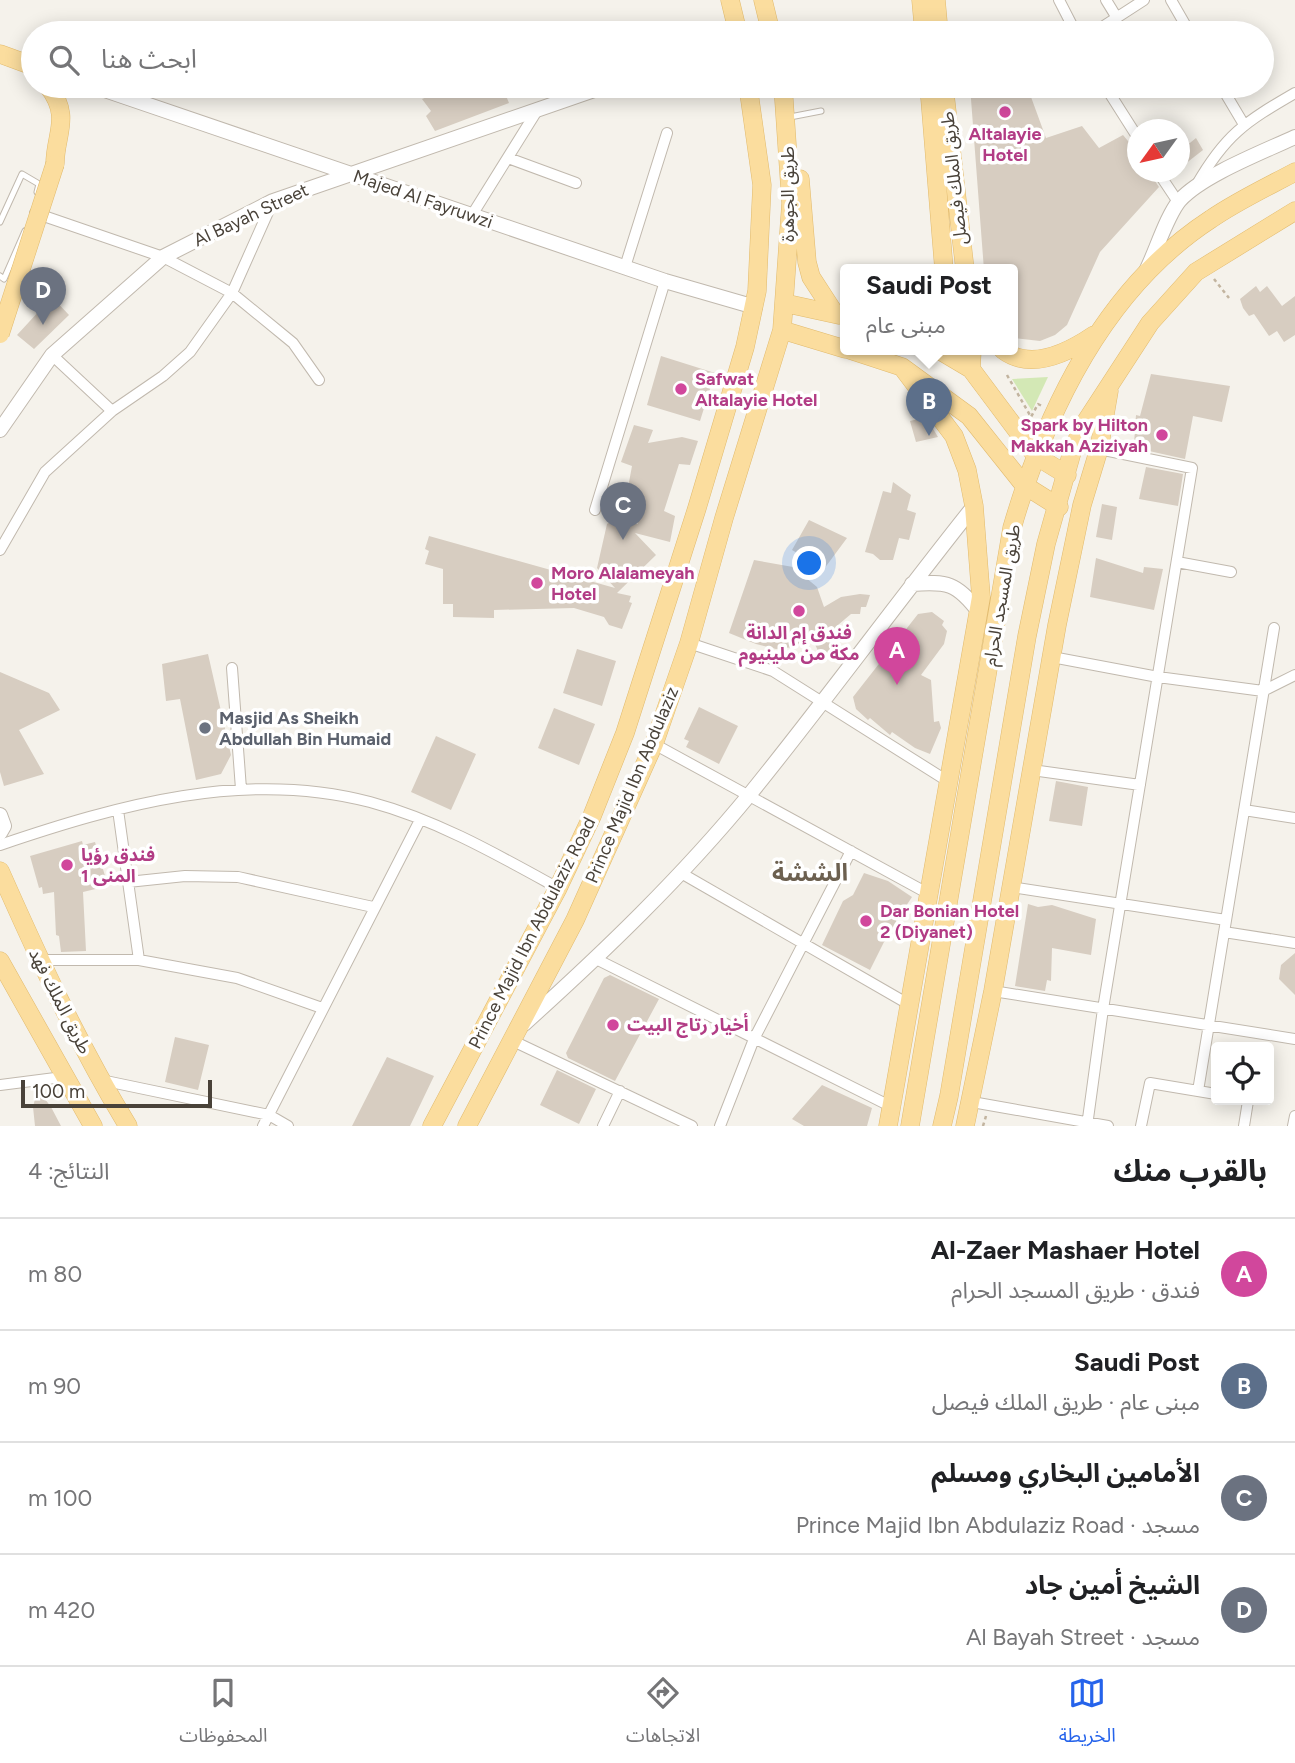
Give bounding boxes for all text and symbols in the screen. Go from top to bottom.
search box [21,21,1274,98]
icon: search [45,41,83,79]
text: ابحث هنا [101,43,197,75]
marker: Altalayie Hotel [997,104,1013,120]
street label: طريق الملك فيصل [936,110,972,246]
north arrow [1127,119,1190,182]
place label: Altalayie Hotel [969,123,1041,166]
street label: طريق الجوهرة [777,146,799,242]
street label: Majed Al Fayruwzi [350,165,496,233]
street label: Al Bayah Street [190,179,312,251]
popup [840,264,1018,355]
pin: D [20,267,66,325]
text: Saudi Post [866,269,992,301]
text: مبنى عام [866,311,946,339]
place label: Safwat Altalayie Hotel [695,368,818,411]
pin: B [906,378,952,436]
marker: Safwat Altalayie Hotel [673,381,689,397]
place label: Spark by Hilton Makkah Aziziyah [1011,414,1148,457]
marker: Spark by Hilton Makkah Aziziyah [1154,427,1170,443]
pin: C [600,482,646,540]
street label: طريق المسجد الحرام [979,522,1028,668]
your location [792,546,826,580]
place label: Moro Alalameyah Hotel [551,562,695,605]
marker: Moro Alalameyah Hotel [529,575,545,591]
marker: فندق إم الدانة مكة من ملينيوم [791,603,807,619]
place label: فندق إم الدانة مكة من ملينيوم [739,622,859,667]
pin: A [874,627,920,685]
street label: Prince Majid Ibn Abdulaziz [581,683,683,887]
place label: Masjid As Sheikh Abdullah Bin Humaid [219,707,391,750]
marker: Masjid As Sheikh Abdullah Bin Humaid [197,720,213,736]
street label: Prince Majid Ibn Abdulaziz Road [464,813,600,1053]
place label: فندق رؤيا المنى 1 [81,844,155,887]
marker: فندق رؤيا المنى 1 [59,857,75,873]
district label: الششة [772,858,848,887]
place label: Dar Bonian Hotel 2 (Diyanet) [880,900,1019,943]
marker: Dar Bonian Hotel 2 (Diyanet) [858,913,874,929]
street label: طريق الملك فهد [24,944,96,1058]
place label: أخيار رتاج البيت [627,1012,749,1038]
marker: أخيار رتاج البيت [605,1017,621,1033]
map controls [1211,1042,1274,1105]
button: locate [1211,1042,1274,1105]
scale bar [21,1077,212,1109]
text: 100 m [32,1080,85,1103]
text: بالقرب منك [1114,1152,1267,1189]
text: النتائج: 4 [28,1157,110,1185]
text: Al-Zaer Mashaer Hotel [931,1234,1200,1266]
text: 80 m [28,1260,82,1288]
text: A [1236,1260,1252,1288]
text: فندق · طريق المسجد الحرام [951,1276,1200,1304]
text: Saudi Post [1074,1346,1200,1378]
text: 90 m [28,1372,81,1400]
text: B [1237,1372,1251,1400]
text: مبنى عام · طريق الملك فيصل [932,1388,1200,1416]
text: الأمامين البخاري ومسلم [931,1457,1200,1489]
text: 100 m [28,1484,92,1512]
text: C [1236,1484,1252,1512]
text: مسجد · Prince Majid Ibn Abdulaziz Road [796,1511,1200,1539]
text: الشيخ أمين جاد [1025,1569,1200,1601]
text: 420 m [28,1596,95,1624]
text: D [1236,1596,1252,1624]
text: مسجد · Al Bayah Street [966,1623,1200,1651]
tab: المحفوظات [179,1674,268,1756]
tab: الاتجاهات [626,1674,700,1756]
tab: الخريطة [1059,1674,1116,1756]

